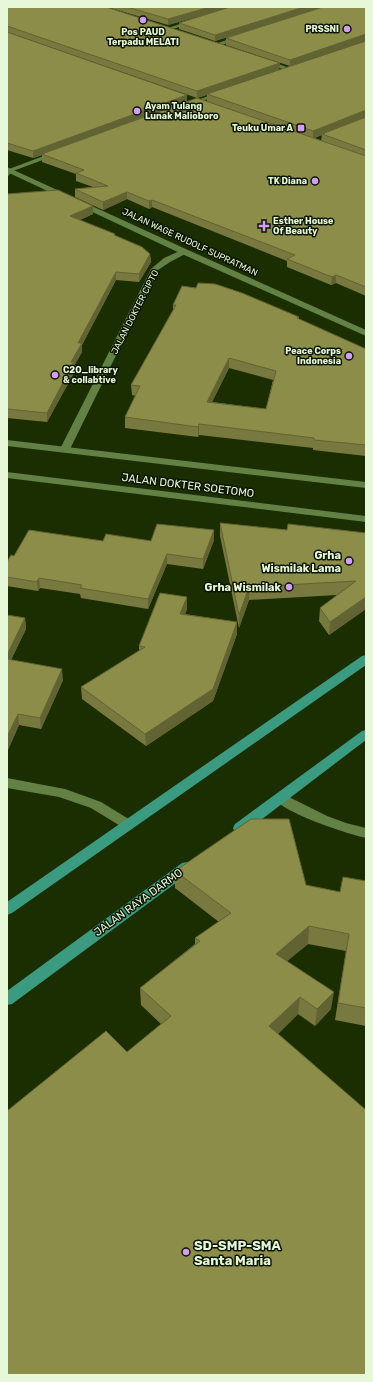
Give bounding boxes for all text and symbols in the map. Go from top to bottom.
marker: Pos PAUD Terpadu MELATI [138,15,148,25]
place label: PRSSNI [305,24,339,34]
marker: PRSSNI [342,24,352,34]
place label: Pos PAUD Terpadu MELATI [107,27,179,47]
place label: Ayam Tulang Lunak Malioboro [145,101,219,121]
marker: Ayam Tulang Lunak Malioboro [132,106,142,116]
place label: Teuku Umar A [232,123,294,133]
marker: Teuku Umar A [296,123,306,133]
place label: TK Diana [268,176,307,186]
marker: TK Diana [310,176,320,186]
street label: JALAN WAGE RUDOLF SUPRATMAN [121,206,259,278]
place label: Esther House Of Beauty [273,216,334,236]
marker: Esther House Of Beauty [258,220,270,232]
street label: JALAN DOKTER CIPTO [109,268,161,356]
place label: Peace Corps Indonesia [285,346,341,366]
marker: Peace Corps Indonesia [344,351,354,361]
place label: C2O_library & collabtive [63,365,118,385]
marker: C2O_library & collabtive [50,370,60,380]
street label: JALAN DOKTER SOETOMO [121,471,255,500]
place label: Grha Wismilak Lama [261,549,341,575]
marker: Grha Wismilak Lama [344,556,354,566]
place label: Grha Wismilak [205,581,282,594]
marker: Grha Wismilak [284,582,294,592]
street label: JALAN RAYA DARMO [92,866,185,939]
place label: SD-SMP-SMA Santa Maria [194,1238,282,1268]
marker: SD-SMP-SMA Santa Maria [181,1247,191,1257]

